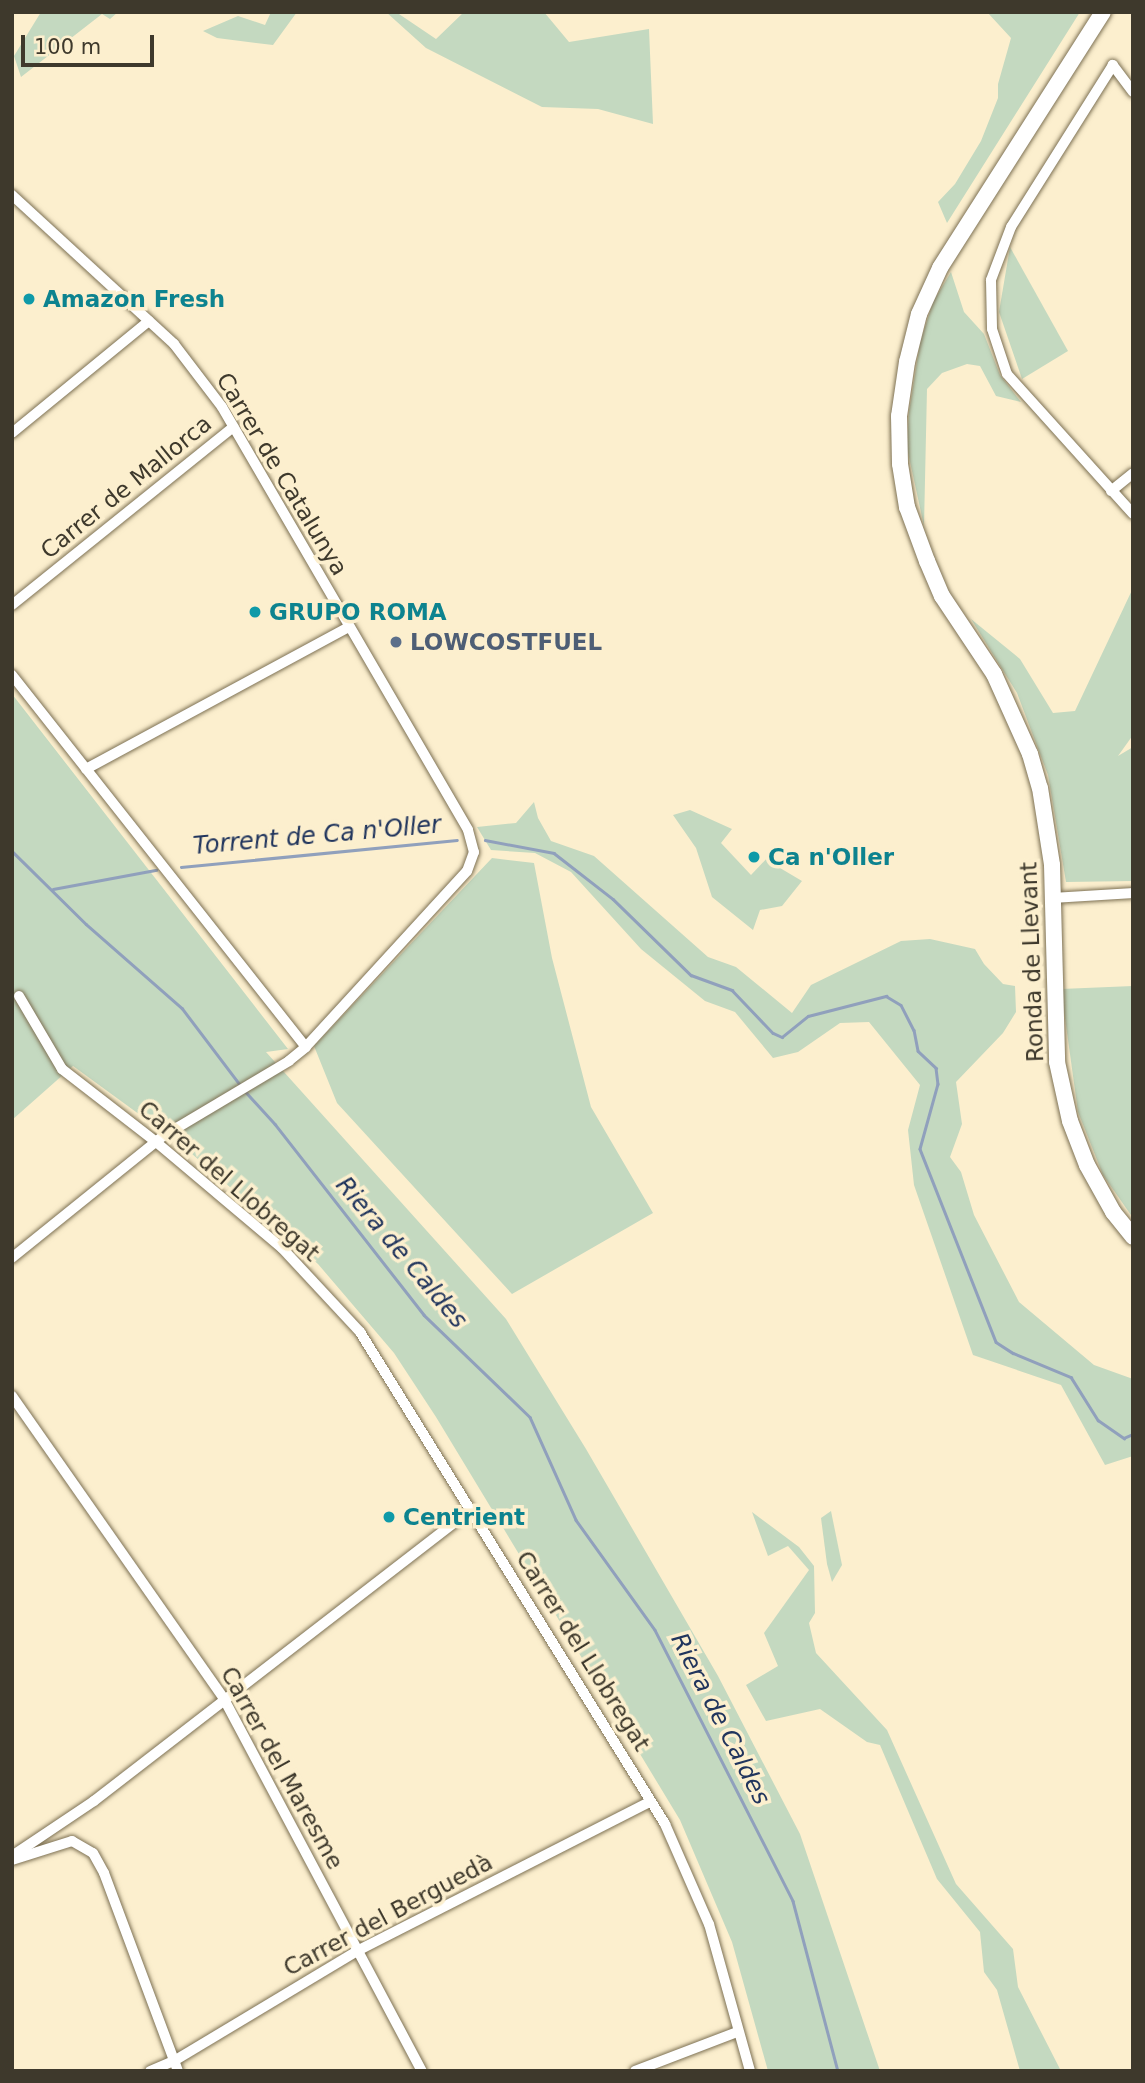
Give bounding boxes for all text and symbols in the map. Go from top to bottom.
scale bar [24,21,158,65]
text: 100 m [34,35,101,59]
place label: Amazon Fresh [43,285,225,313]
marker: Amazon Fresh [21,291,37,307]
street label: Carrer de Catalunya [211,368,353,580]
street label: Carrer de Mallorca [35,410,217,564]
place label: GRUPO ROMA [269,598,447,626]
marker: GRUPO ROMA [247,604,263,620]
place label: LOWCOSTFUEL [410,628,602,656]
marker: LOWCOSTFUEL [388,634,404,650]
water label: Torrent de Ca n'Oller [192,811,442,861]
place label: Ca n'Oller [768,843,894,871]
marker: Ca n'Oller [746,849,762,865]
street label: Ronda de Llevant [1015,861,1049,1063]
street label: Carrer del Llobregat [133,1095,325,1267]
water label: Riera de Caldes [329,1172,473,1334]
place label: Centrient [403,1503,525,1531]
marker: Centrient [381,1509,397,1525]
street label: Carrer del Llobregat [510,1546,656,1756]
water label: Riera de Caldes [664,1628,776,1810]
street label: Carrer del Maresme [215,1662,349,1874]
street label: Carrer del Berguedà [279,1848,497,1982]

